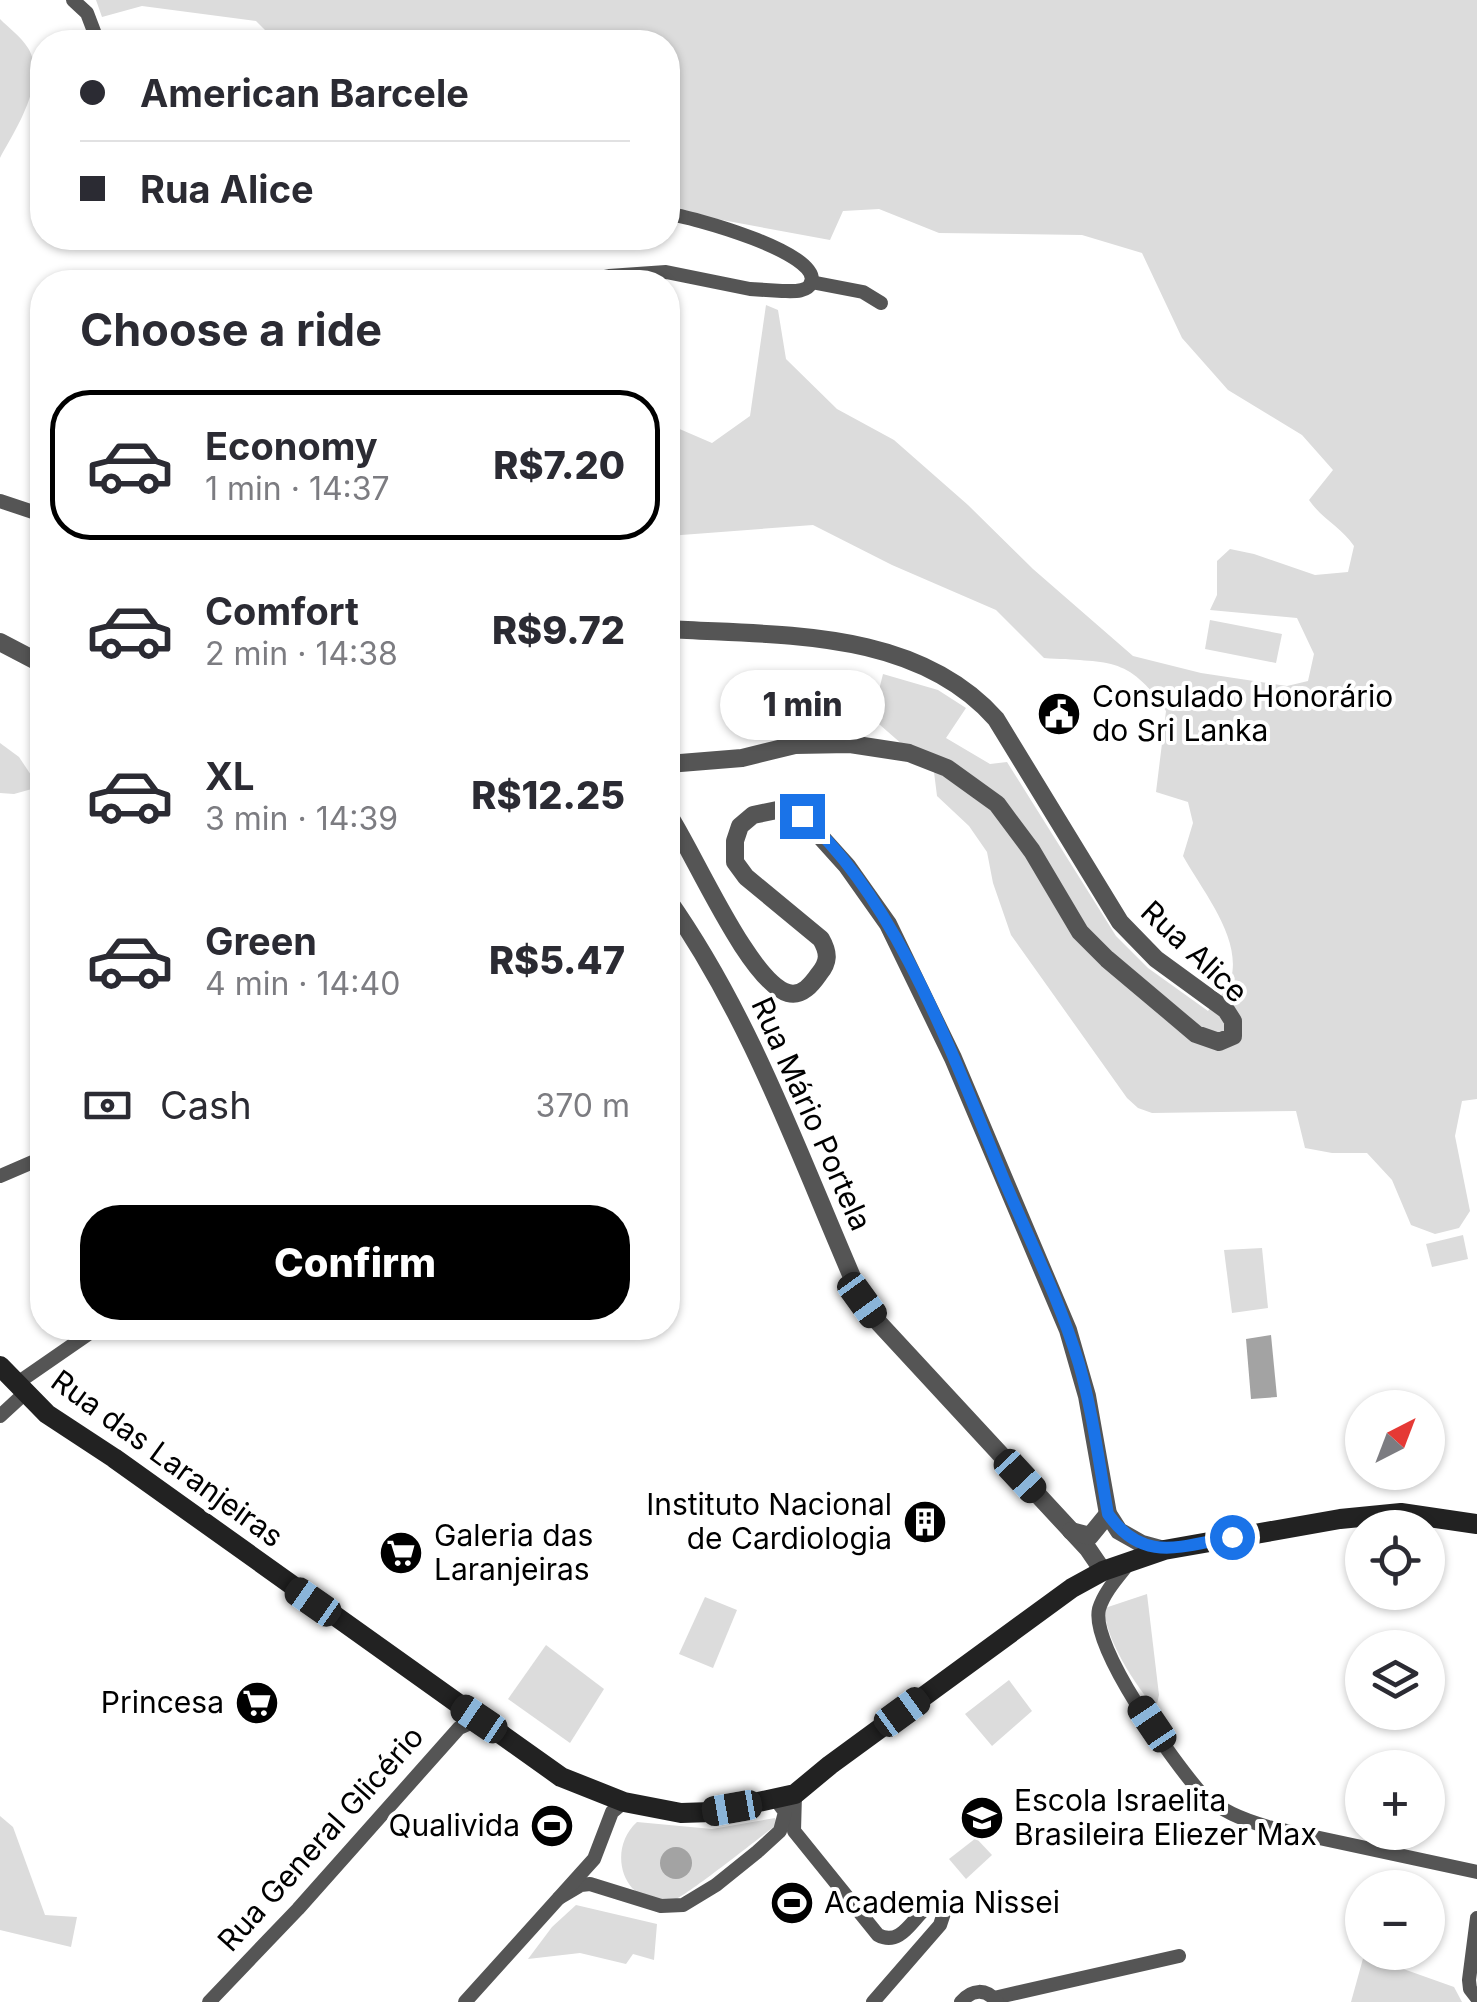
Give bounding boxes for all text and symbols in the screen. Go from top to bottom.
text: American Barcele [140,70,469,116]
text: Rua Alice [140,166,314,212]
text: Choose a ride [80,302,382,357]
icon: car [85,420,175,510]
text: Economy [205,423,378,469]
text: R$7.20 [493,442,625,488]
text: 1 min · 14:37 [205,469,390,508]
icon: car [85,585,175,675]
text: Comfort [205,588,359,634]
text: R$9.72 [492,607,625,653]
text: 2 min · 14:38 [205,634,398,673]
callout: 1 min [720,671,884,741]
place label: Consulado Honorário do Sri Lanka [1092,678,1393,748]
text: 1 min [762,685,843,724]
public building icon: Consulado Honorário do Sri Lanka [1036,691,1082,737]
icon: car [85,750,175,840]
text: XL [205,753,255,799]
text: R$12.25 [471,772,625,818]
route end [780,794,825,839]
text: 3 min · 14:39 [205,799,398,838]
street label: Rua Alice [1134,893,1255,1010]
icon: car [85,915,175,1005]
text: Green [205,918,317,964]
text: R$5.47 [489,937,625,983]
text: 4 min · 14:40 [205,964,400,1003]
street label: Rua Mário Portela [744,991,880,1236]
icon: cash [80,1078,135,1133]
text: Cash [160,1082,252,1128]
text: 370 m [535,1086,630,1125]
button: Confirm [80,1205,630,1320]
car [832,1267,892,1333]
street label: Rua das Laranjeiras [45,1362,290,1554]
north arrow [1345,1390,1445,1490]
map controls [1345,1390,1445,1970]
car [989,1444,1051,1508]
place label: Instituto Nacional de Cardiologia [646,1486,892,1556]
building icon: Instituto Nacional de Cardiologia [902,1499,948,1545]
button: locate [1345,1510,1445,1610]
route start [1210,1515,1255,1560]
place label: Galeria das Laranjeiras [434,1517,593,1587]
supermarket icon: Galeria das Laranjeiras [378,1530,424,1576]
car [280,1573,346,1631]
button: layers [1345,1630,1445,1730]
supermarket icon: Princesa [234,1680,280,1726]
car [869,1682,935,1742]
place label: Princesa [101,1684,224,1720]
car [446,1690,512,1748]
car [1123,1691,1181,1757]
street label: Rua General Glicério [210,1719,431,1958]
button: + [1345,1750,1445,1850]
place label: Escola Israelita Brasileira Eliezer Max [1014,1782,1317,1852]
car [700,1788,764,1828]
school or university icon: Escola Israelita Brasileira Eliezer Max [959,1795,1005,1841]
sports icon: Qualivida [529,1803,575,1849]
place label: Qualivida [389,1807,520,1843]
button: − [1345,1870,1445,1970]
sports icon: Academia Nissei [769,1880,815,1926]
place label: Academia Nissei [824,1884,1060,1920]

